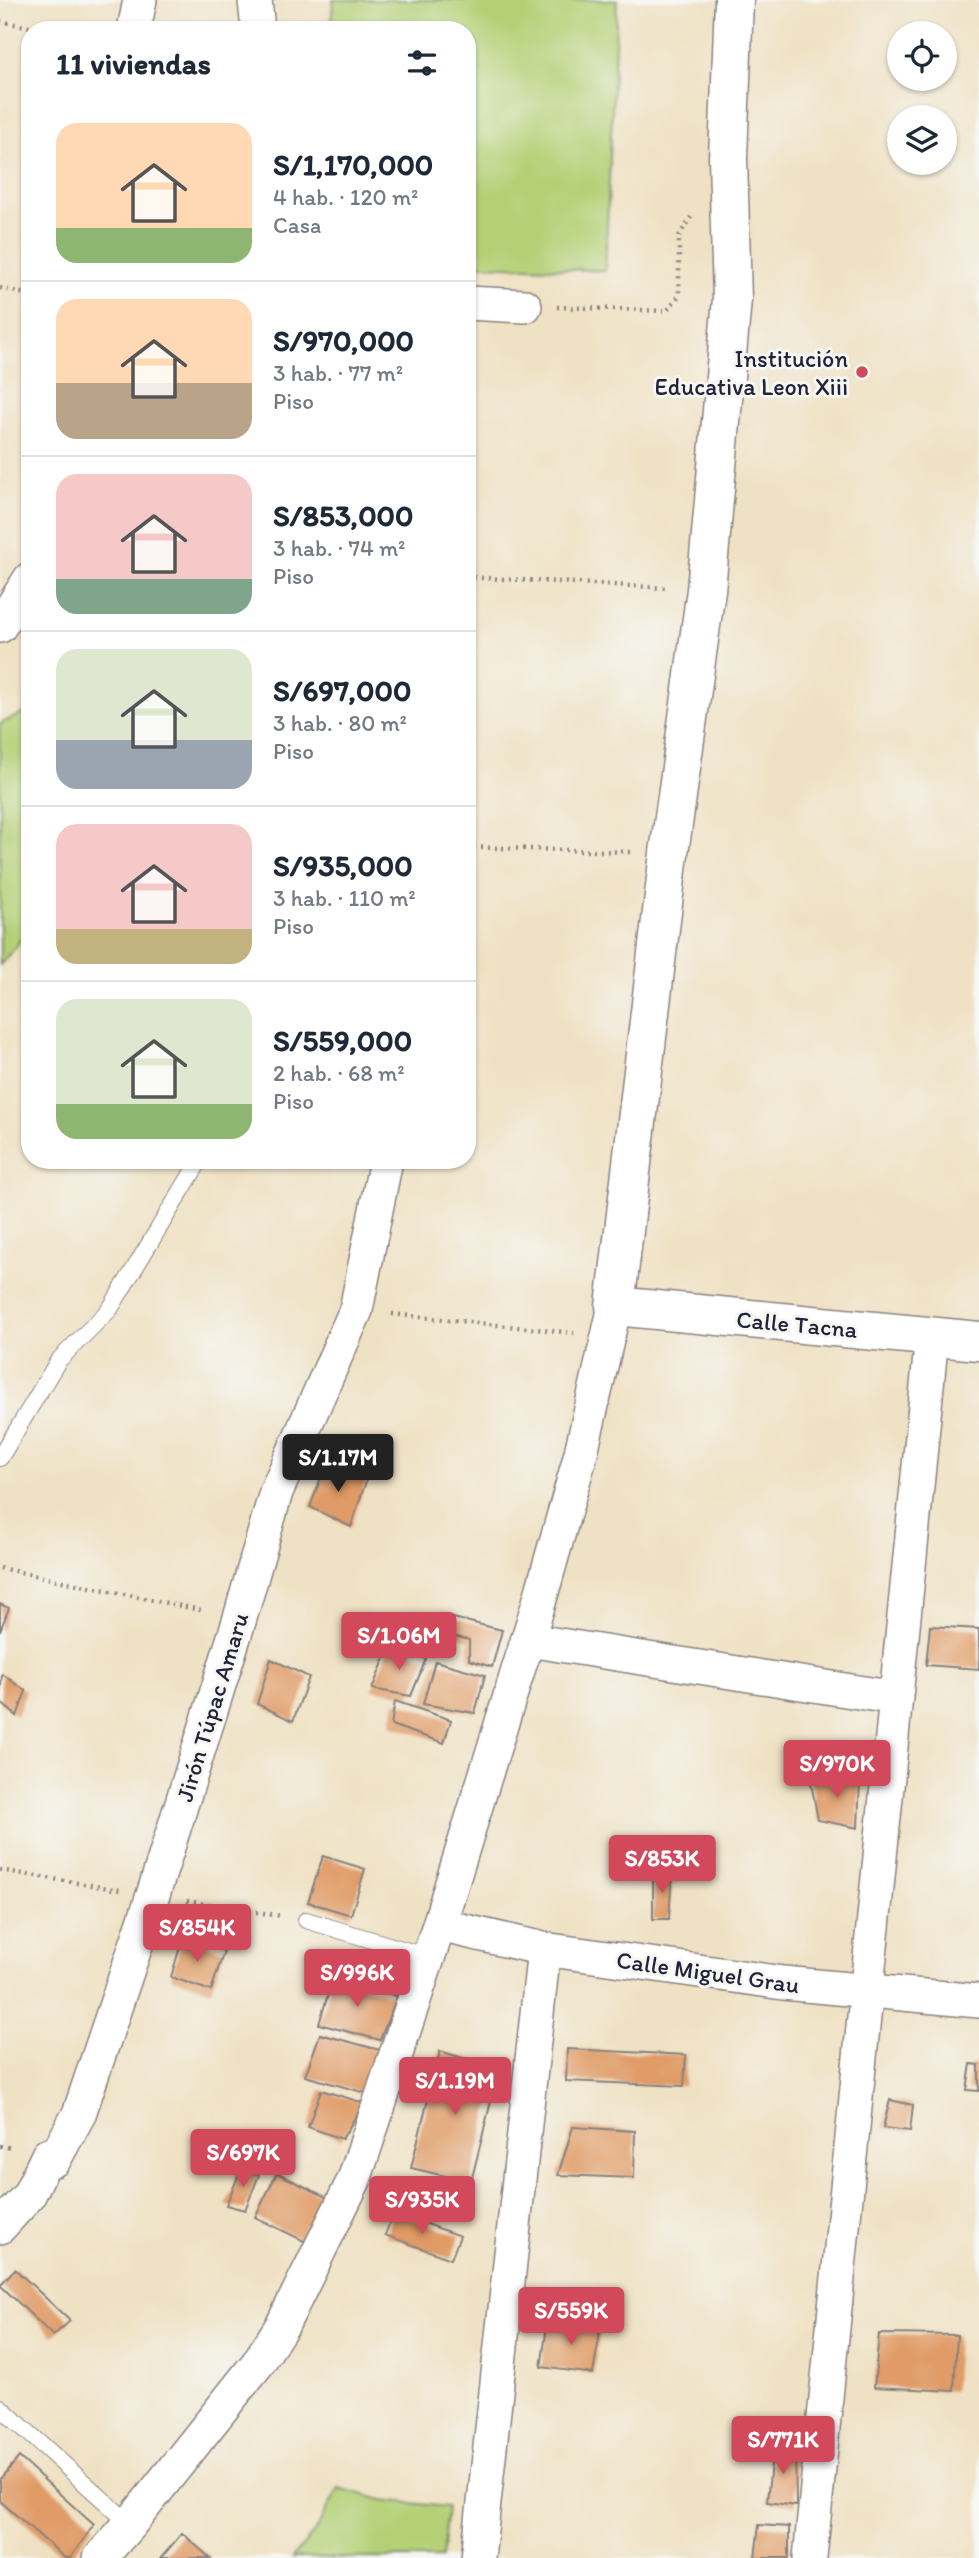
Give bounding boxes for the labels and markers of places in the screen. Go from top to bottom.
place label: Institución Educativa Leon Xiii [655,344,848,401]
marker: Institución Educativa Leon Xiii [854,364,870,380]
pin: S/1.17M [273,1434,403,1494]
pin: S/1.06M [334,1612,464,1672]
pin: S/970K [780,1741,894,1800]
pin: S/853K [605,1836,719,1895]
pin: S/854K [140,1904,254,1964]
pin: S/996K [300,1950,414,2009]
pin: S/1.19M [390,2058,520,2117]
pin: S/697K [186,2130,300,2189]
pin: S/935K [365,2176,479,2236]
pin: S/559K [514,2288,628,2347]
pin: S/771K [726,2416,840,2476]

